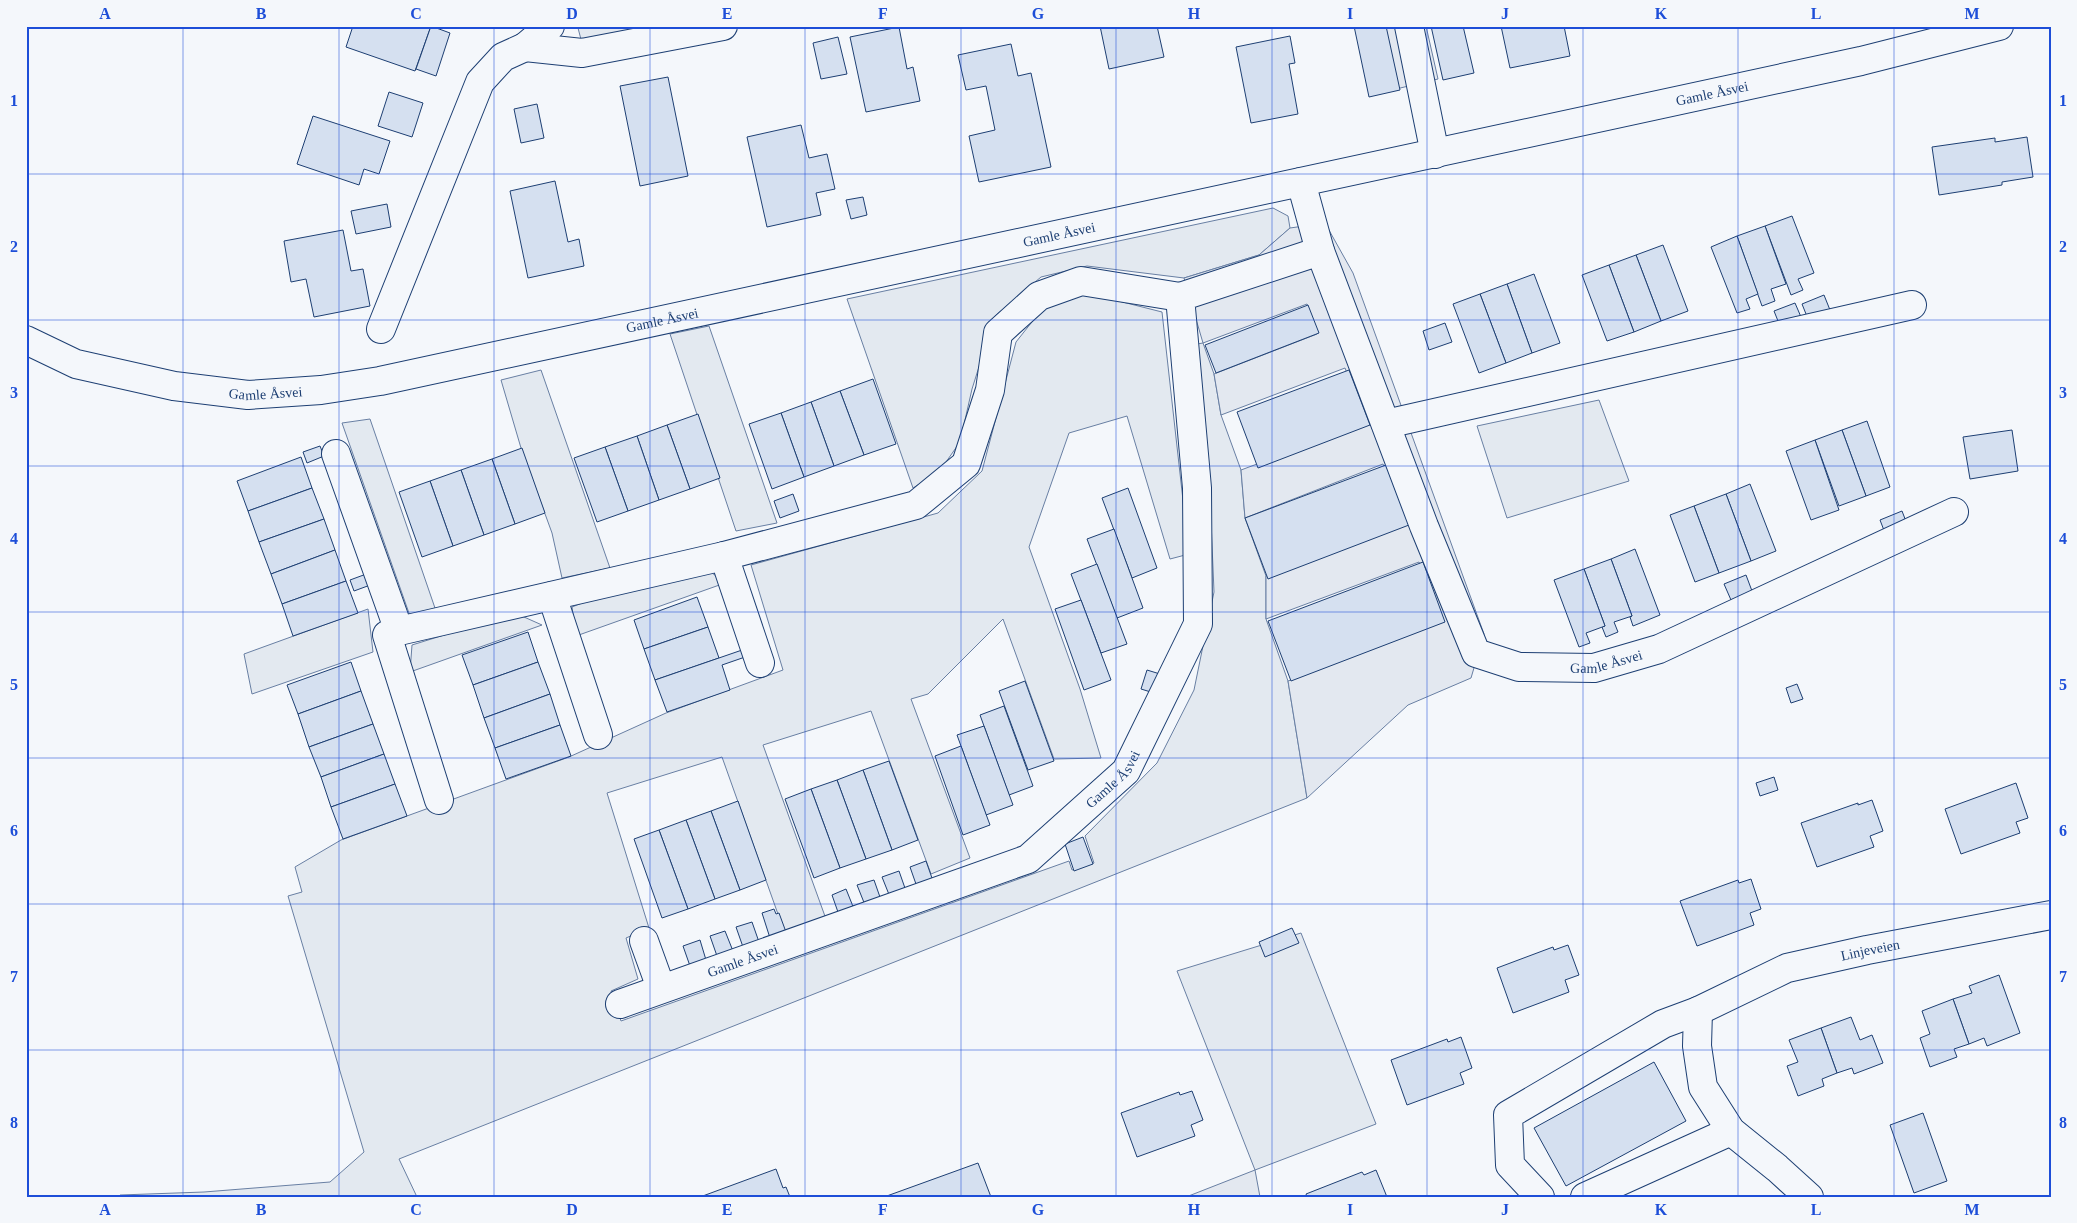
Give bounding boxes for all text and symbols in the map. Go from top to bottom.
text: A [99,5,111,22]
text: B [256,5,267,22]
text: C [410,5,422,22]
text: D [566,5,578,22]
text: E [722,5,732,22]
text: F [878,5,888,22]
text: G [1032,5,1045,22]
text: H [1188,5,1201,22]
text: I [1347,5,1353,22]
text: J [1501,5,1509,22]
text: K [1655,5,1668,22]
text: L [1811,5,1821,22]
text: M [1964,5,1980,22]
street label: Gamle Åsvei [1674,78,1750,108]
text: 1 [10,92,18,109]
text: 1 [2059,92,2067,109]
street label: Gamle Åsvei [1022,219,1097,249]
text: 2 [10,238,18,255]
text: 2 [2059,238,2067,255]
street label: Gamle Åsvei [625,305,700,335]
text: 3 [10,384,18,401]
street label: Gamle Åsvei [228,384,303,403]
text: 3 [2059,384,2067,401]
text: 4 [10,530,18,547]
text: 4 [2059,530,2067,547]
street label: Gamle Åsvei [1570,647,1644,676]
text: 5 [10,676,18,693]
text: 5 [2059,676,2067,693]
street label: Gamle Åsvei [1083,748,1142,811]
text: 6 [10,822,18,839]
text: 6 [2059,822,2067,839]
street label: Linjeveien [1839,936,1901,963]
street label: Gamle Åsvei [705,941,780,980]
text: 7 [10,968,18,985]
text: 7 [2059,968,2067,985]
text: 8 [10,1114,18,1131]
text: 8 [2059,1114,2067,1131]
text: A [99,1201,111,1218]
text: B [256,1201,267,1218]
text: C [410,1201,422,1218]
text: D [566,1201,578,1218]
text: E [722,1201,732,1218]
text: F [878,1201,888,1218]
text: G [1032,1201,1045,1218]
text: H [1188,1201,1201,1218]
text: I [1347,1201,1353,1218]
text: J [1501,1201,1509,1218]
text: K [1655,1201,1668,1218]
text: L [1811,1201,1821,1218]
text: M [1964,1201,1980,1218]

